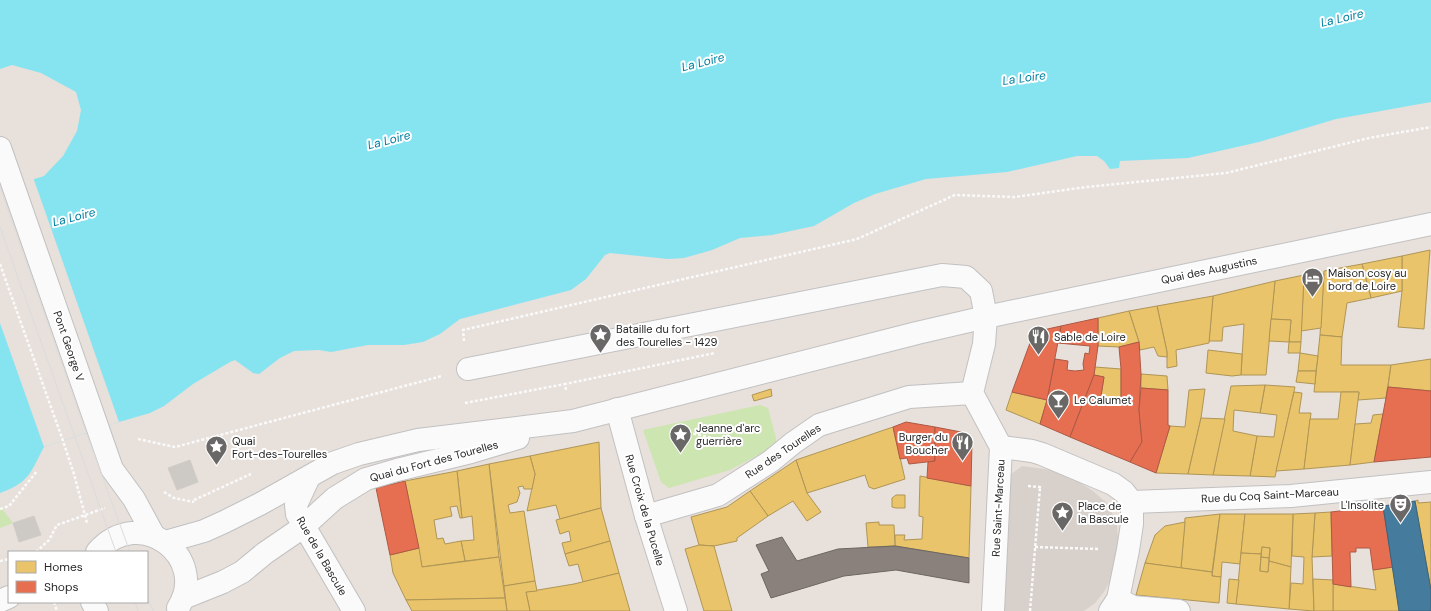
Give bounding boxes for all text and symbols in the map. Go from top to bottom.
water label: La Loire [1319,5,1365,31]
water label: La Loire [680,49,726,75]
water label: La Loire [1001,67,1047,89]
water label: La Loire [366,127,412,153]
water label: La Loire [51,204,97,230]
street label: Quai des Augustins [1160,253,1258,287]
hotel icon: Maison cosy au bord de Loire [1300,266,1326,299]
place label: Maison cosy au bord de Loire [1328,266,1407,293]
street label: Pont George V [50,309,88,384]
place icon: Bataille du fort des Tourelles - 1429 [587,322,613,355]
place label: Bataille du fort des Tourelles - 1429 [616,322,718,349]
restaurant icon: Sable de Loire [1025,324,1051,357]
place label: Sable de Loire [1054,330,1126,344]
bar icon: Le Calumet [1045,387,1071,420]
place label: Le Calumet [1074,393,1132,407]
street label: Rue des Tourelles [742,420,824,482]
place icon: Jeanne d'arc guerrière [668,421,694,454]
place label: Jeanne d'arc guerrière [696,421,760,448]
place label: Burger du Boucher [899,430,948,457]
restaurant icon: Burger du Boucher [950,430,976,463]
place icon: Quai Fort-des-Tourelles [203,434,229,467]
place label: Quai Fort-des-Tourelles [232,434,327,461]
street label: Quai du Fort des Tourelles [368,437,500,485]
street label: Rue Croix de la Pucelle [622,453,668,567]
street label: Rue Saint-Marceau [988,459,1008,557]
street label: Rue du Coq Saint-Marceau [1201,484,1339,506]
theatre icon: L'Insolite [1387,492,1413,525]
place label: L'Insolite [1341,498,1384,512]
place icon: Place de la Bascule [1049,499,1075,532]
place label: Place de la Bascule [1078,499,1129,526]
street label: Rue de la Bascule [294,514,350,598]
legend [8,551,148,603]
text: Homes [44,559,83,575]
text: Shops [44,579,79,595]

